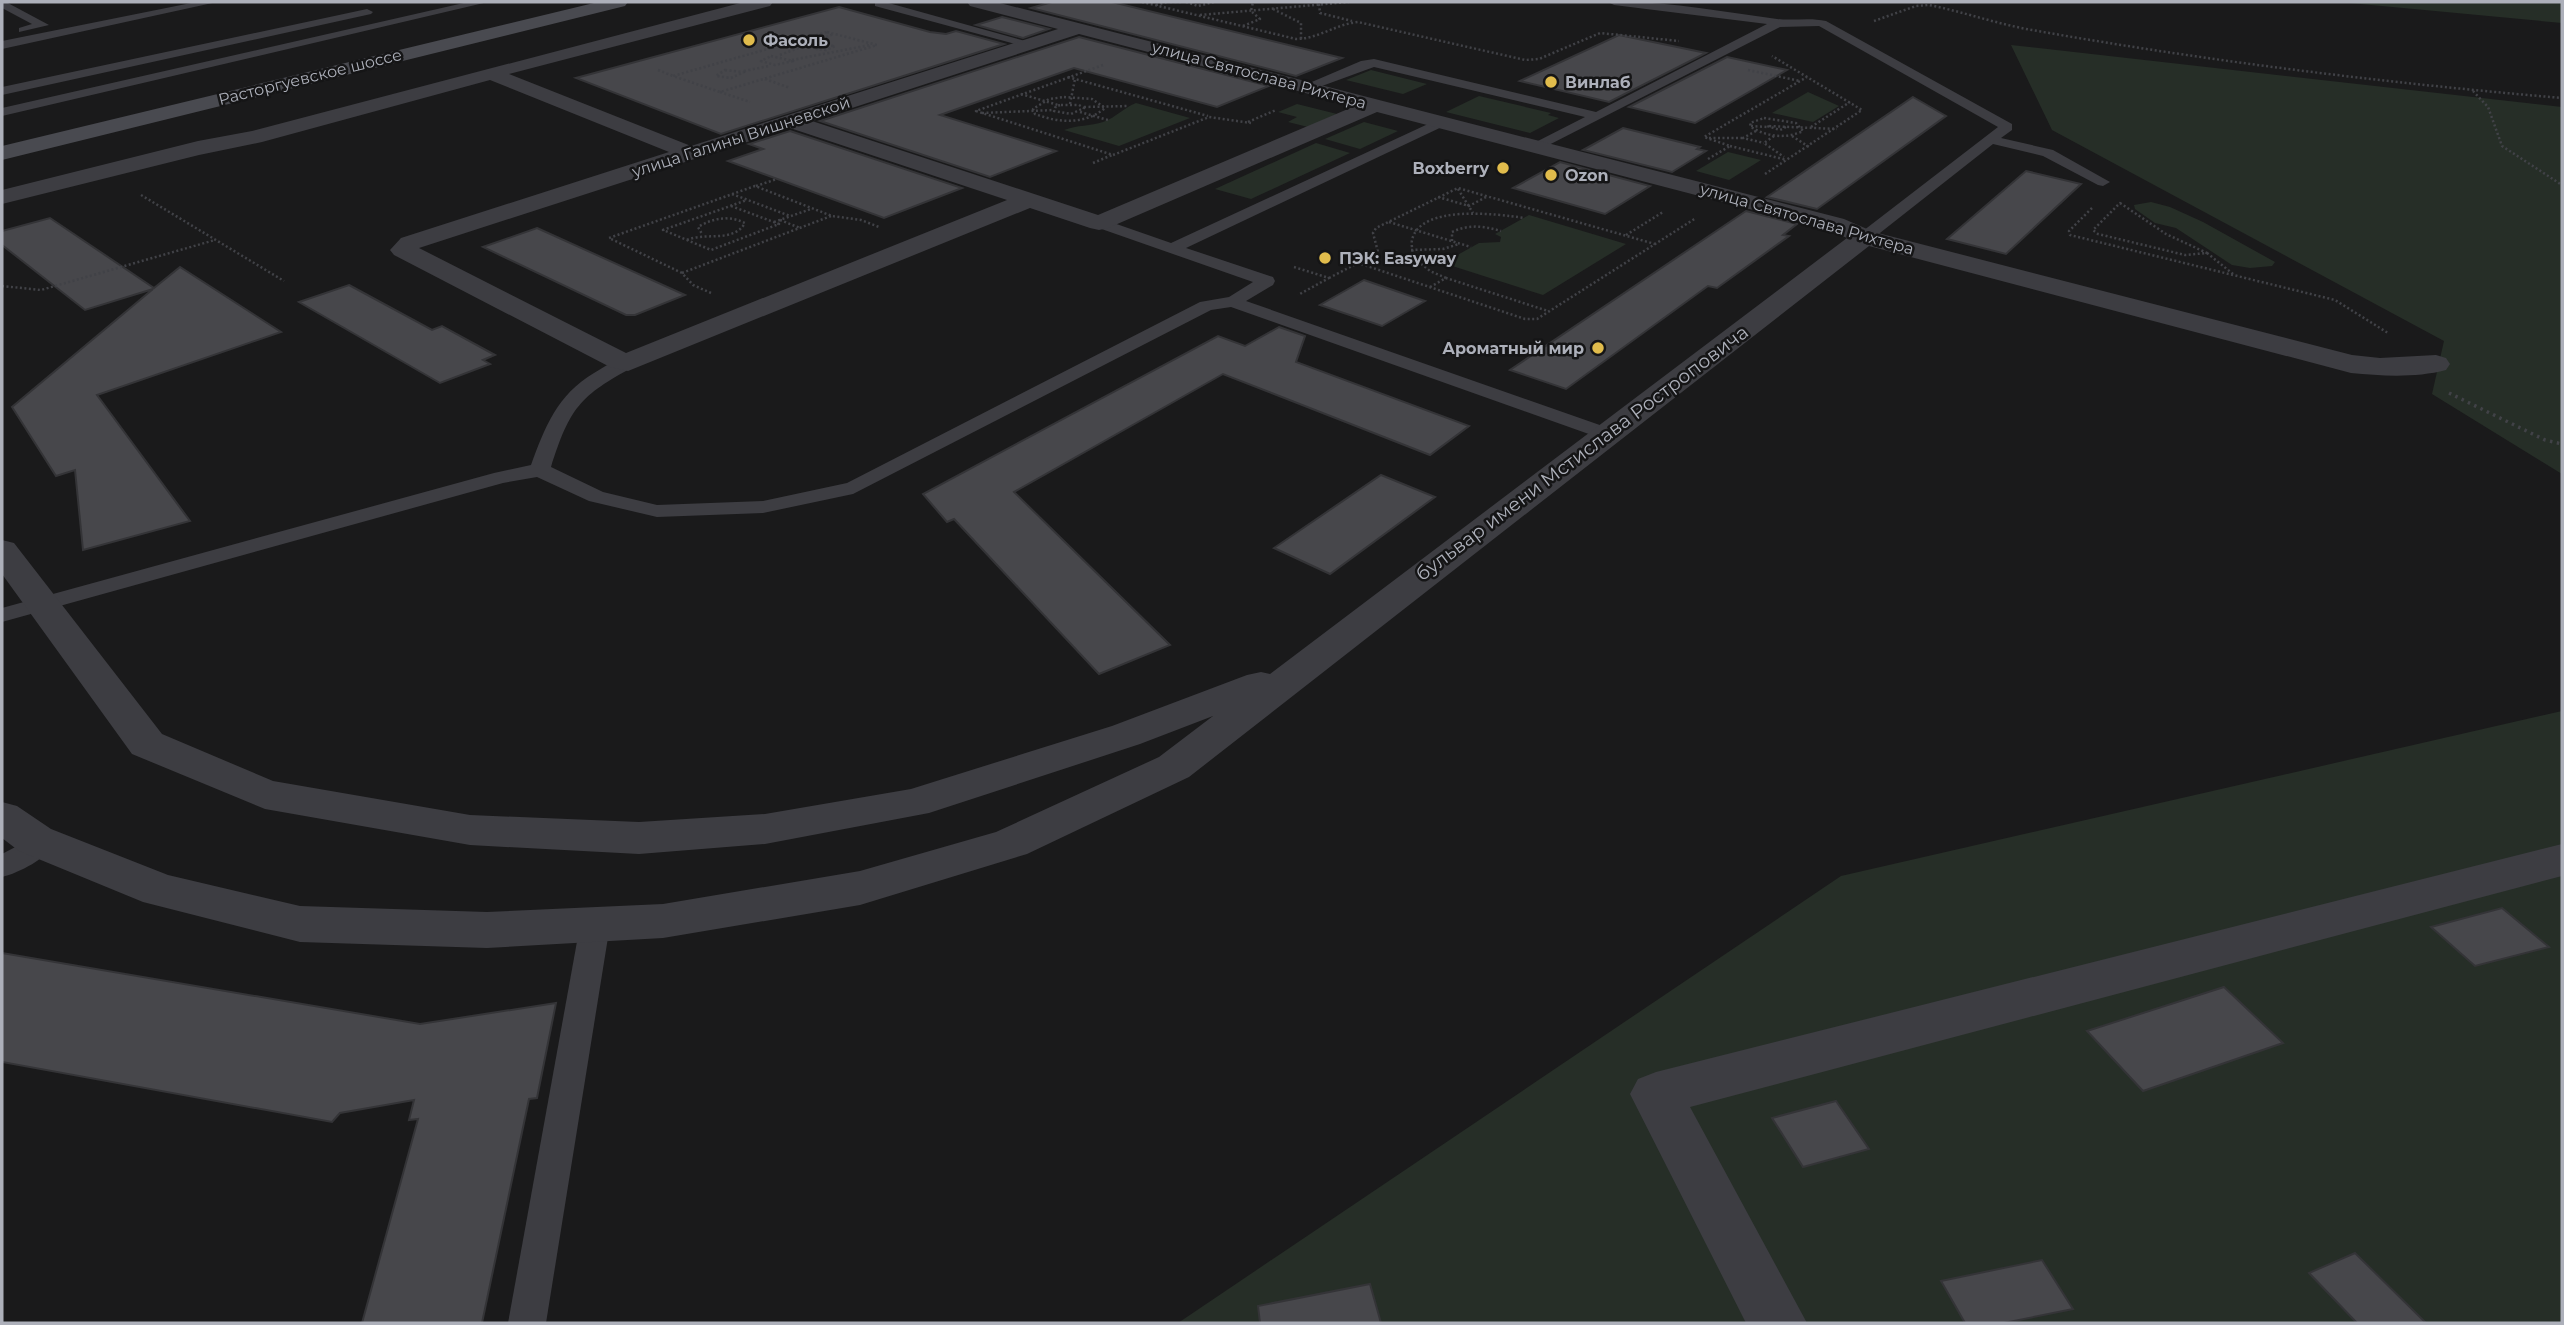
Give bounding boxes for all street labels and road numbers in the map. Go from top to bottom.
street label: улица Святослава Рихтера [1149,37,1368,113]
street label: Расторгуевское шоссе [216,45,404,109]
street label: улица Галины Вишневской [629,93,853,182]
street label: улица Святослава Рихтера [1697,179,1916,259]
street label: бульвар имени Мстислава Ростроповича [1411,320,1753,586]

